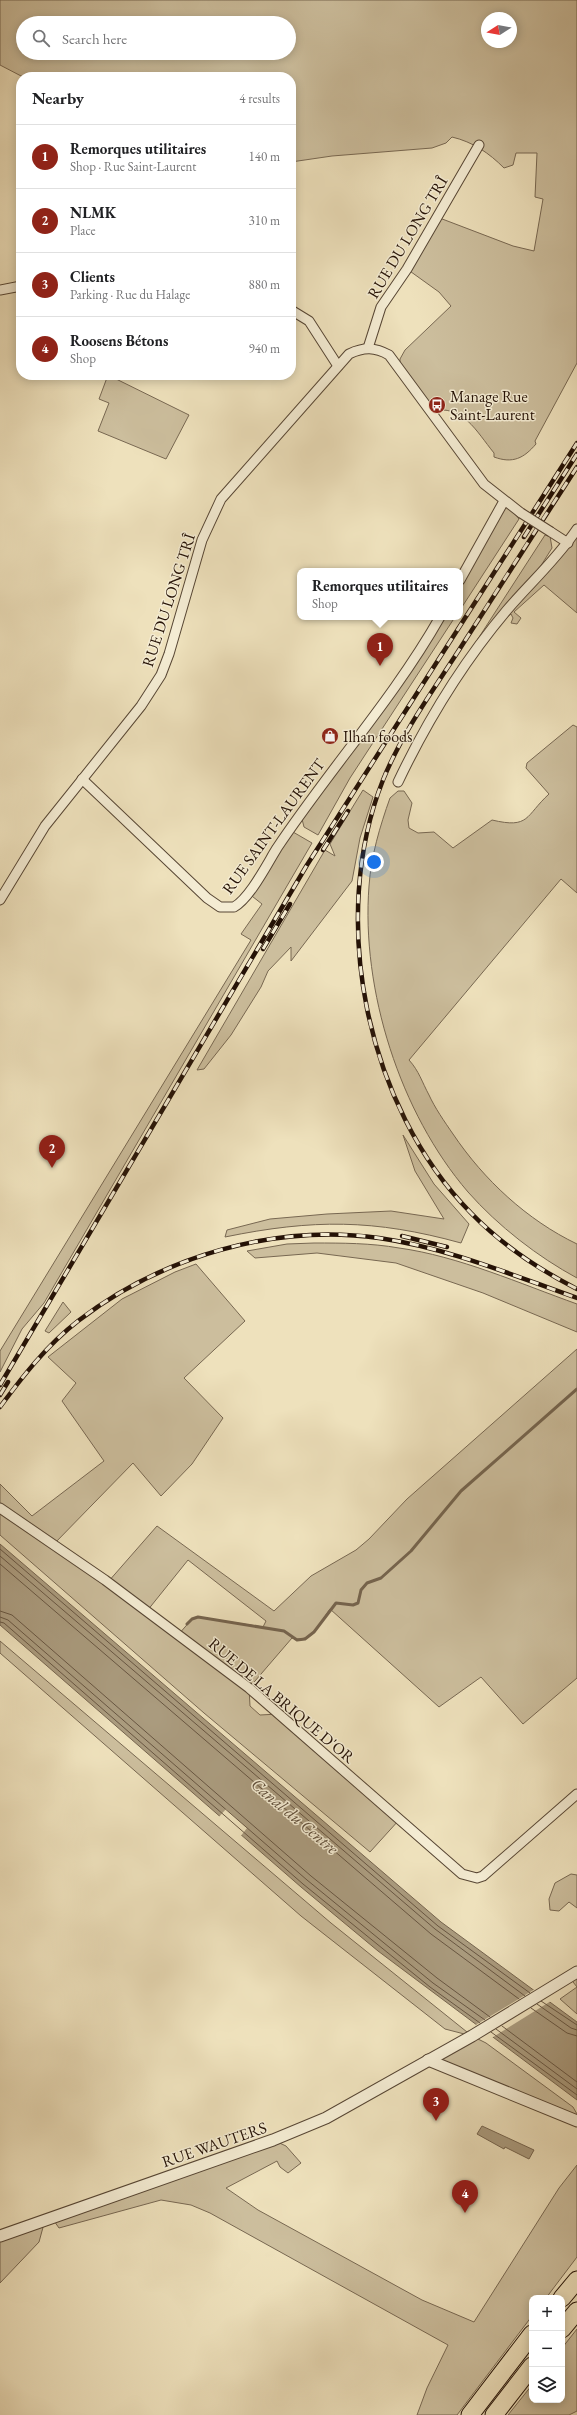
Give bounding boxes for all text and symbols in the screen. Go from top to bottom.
north arrow [481,12,517,48]
search box [16,16,296,60]
icon: search [30,27,52,49]
text: Search here [62,29,127,48]
text: Nearby [32,87,84,109]
text: 4 results [239,90,280,107]
text: Remorques utilitaires [70,139,206,158]
text: 1 [42,148,48,165]
text: 140 m [249,148,280,165]
text: Shop · Rue Saint-Laurent [70,158,196,175]
street label: RUE DU LONG TRÎ [363,172,453,302]
text: NLMK [70,203,116,222]
text: 2 [42,212,48,229]
text: 310 m [249,212,280,229]
text: Place [70,222,96,239]
text: Clients [70,267,115,286]
text: 3 [42,276,48,293]
text: 880 m [249,276,280,293]
text: Parking · Rue du Halage [70,286,190,303]
text: Roosens Bétons [70,331,168,350]
text: 4 [42,340,48,357]
text: 940 m [249,340,280,357]
text: Shop [70,350,96,367]
place label: Manage Rue Saint-Laurent [450,386,535,425]
bus stop icon: Manage Rue Saint-Laurent [427,395,447,415]
street label: RUE DU LONG TRÎ [137,530,200,670]
popup [297,568,463,620]
text: Remorques utilitaires [312,576,448,595]
text: Shop [312,595,338,612]
pin: 1 [367,633,393,666]
shop icon: Ilhan foods [320,726,340,746]
place label: Ilhan foods [343,726,412,747]
street label: RUE SAINT-LAURENT [217,754,330,898]
your location [364,852,384,872]
pin: 2 [39,1135,65,1168]
street label: RUE DE LA BRIQUE D'OR [204,1633,360,1768]
water label: Canal du Centre [247,1773,343,1859]
pin: 3 [423,2088,449,2121]
street label: RUE WAUTERS [159,2117,269,2172]
pin: 4 [452,2180,478,2213]
map controls [529,2295,565,2403]
button: + [529,2295,565,2331]
button: − [529,2331,565,2367]
button: layers [529,2367,565,2403]

